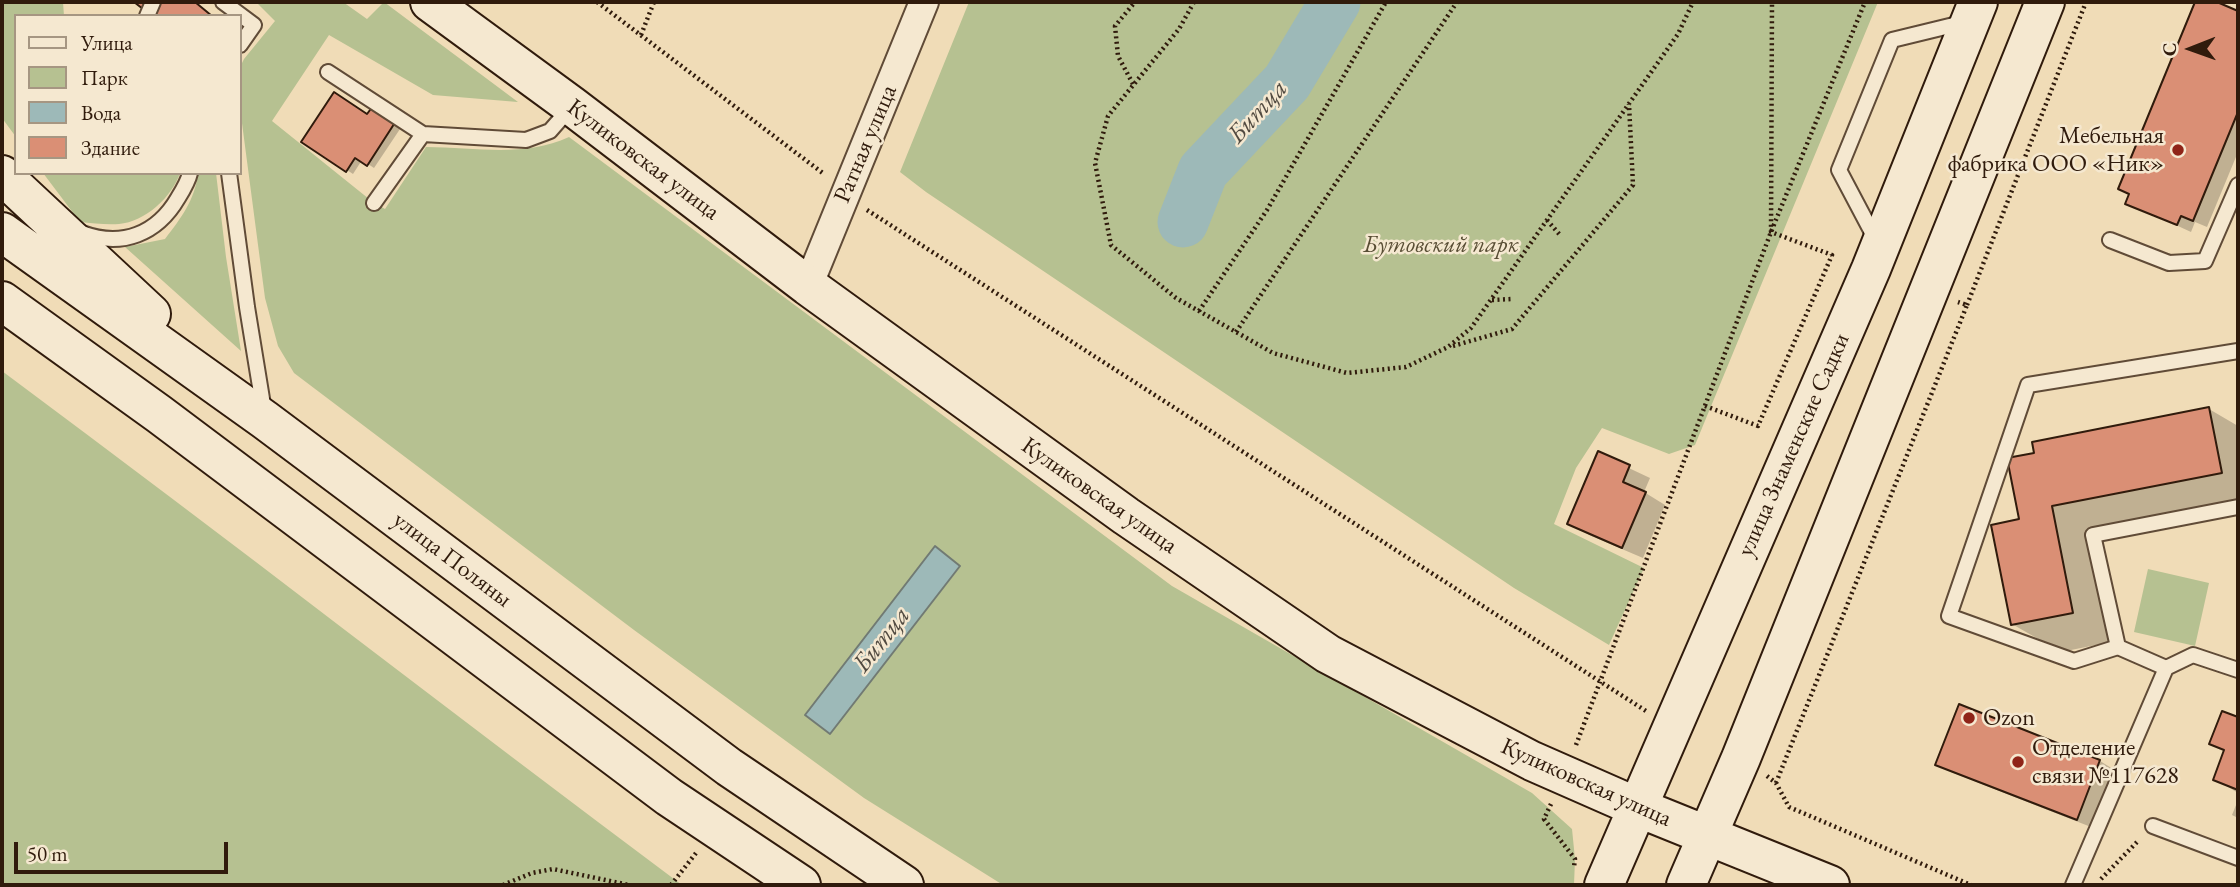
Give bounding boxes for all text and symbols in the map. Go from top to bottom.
legend [14,14,242,175]
north arrow [2156,14,2226,84]
text: Улица [81,29,133,56]
text: С [2157,42,2182,56]
text: Парк [81,64,128,91]
water label: Битца [1221,74,1295,150]
street label: Ратная улица [828,81,904,207]
street label: Куликовская улица [561,93,725,227]
text: Вода [81,99,121,126]
place label: Мебельная фабрика ООО «Ник» [1947,122,2164,178]
text: Здание [81,134,140,161]
marker: Мебельная фабрика ООО «Ник» [2170,142,2186,158]
park label: Бутовский парк [1363,231,1519,259]
street label: улица Знаменские Садки [1732,329,1856,561]
street label: Куликовская улица [1015,432,1183,560]
street label: улица Поляны [387,506,517,614]
water label: Битца [847,601,917,679]
place label: Ozon [1983,704,2035,732]
marker: Ozon [1961,710,1977,726]
street label: Куликовская улица [1496,732,1676,834]
place label: Отделение связи №117628 [2032,734,2179,790]
marker: Отделение связи №117628 [2010,754,2026,770]
scale bar [18,828,231,872]
text: 50 m [27,840,68,867]

